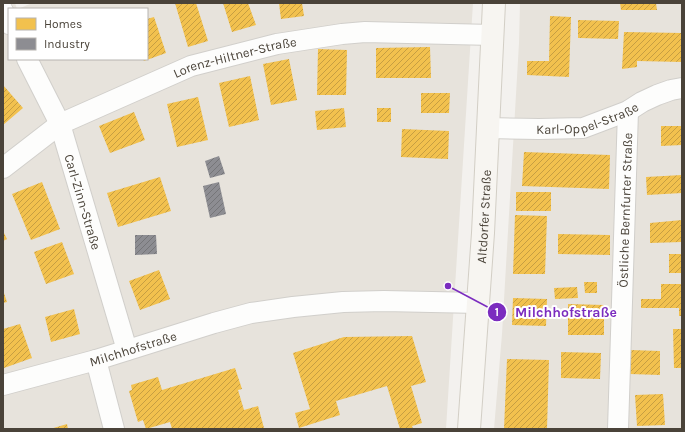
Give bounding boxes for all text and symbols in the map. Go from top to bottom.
legend [8,8,148,60]
text: Homes [44,17,82,31]
street label: Lorenz-Hiltner-Straße [171,34,298,81]
text: Industry [44,37,90,51]
street label: Karl-Oppel-Straße [536,99,642,137]
street label: Östliche Bernfurter Straße [614,132,635,288]
street label: Carl-Zinn-Straße [61,152,104,252]
street label: Altdorfer Straße [474,169,494,264]
callout: Milchhofstraße [487,299,625,325]
text: Milchhofstraße [515,304,617,321]
text: 1 [495,305,499,319]
street label: Milchhofstraße [88,328,179,369]

